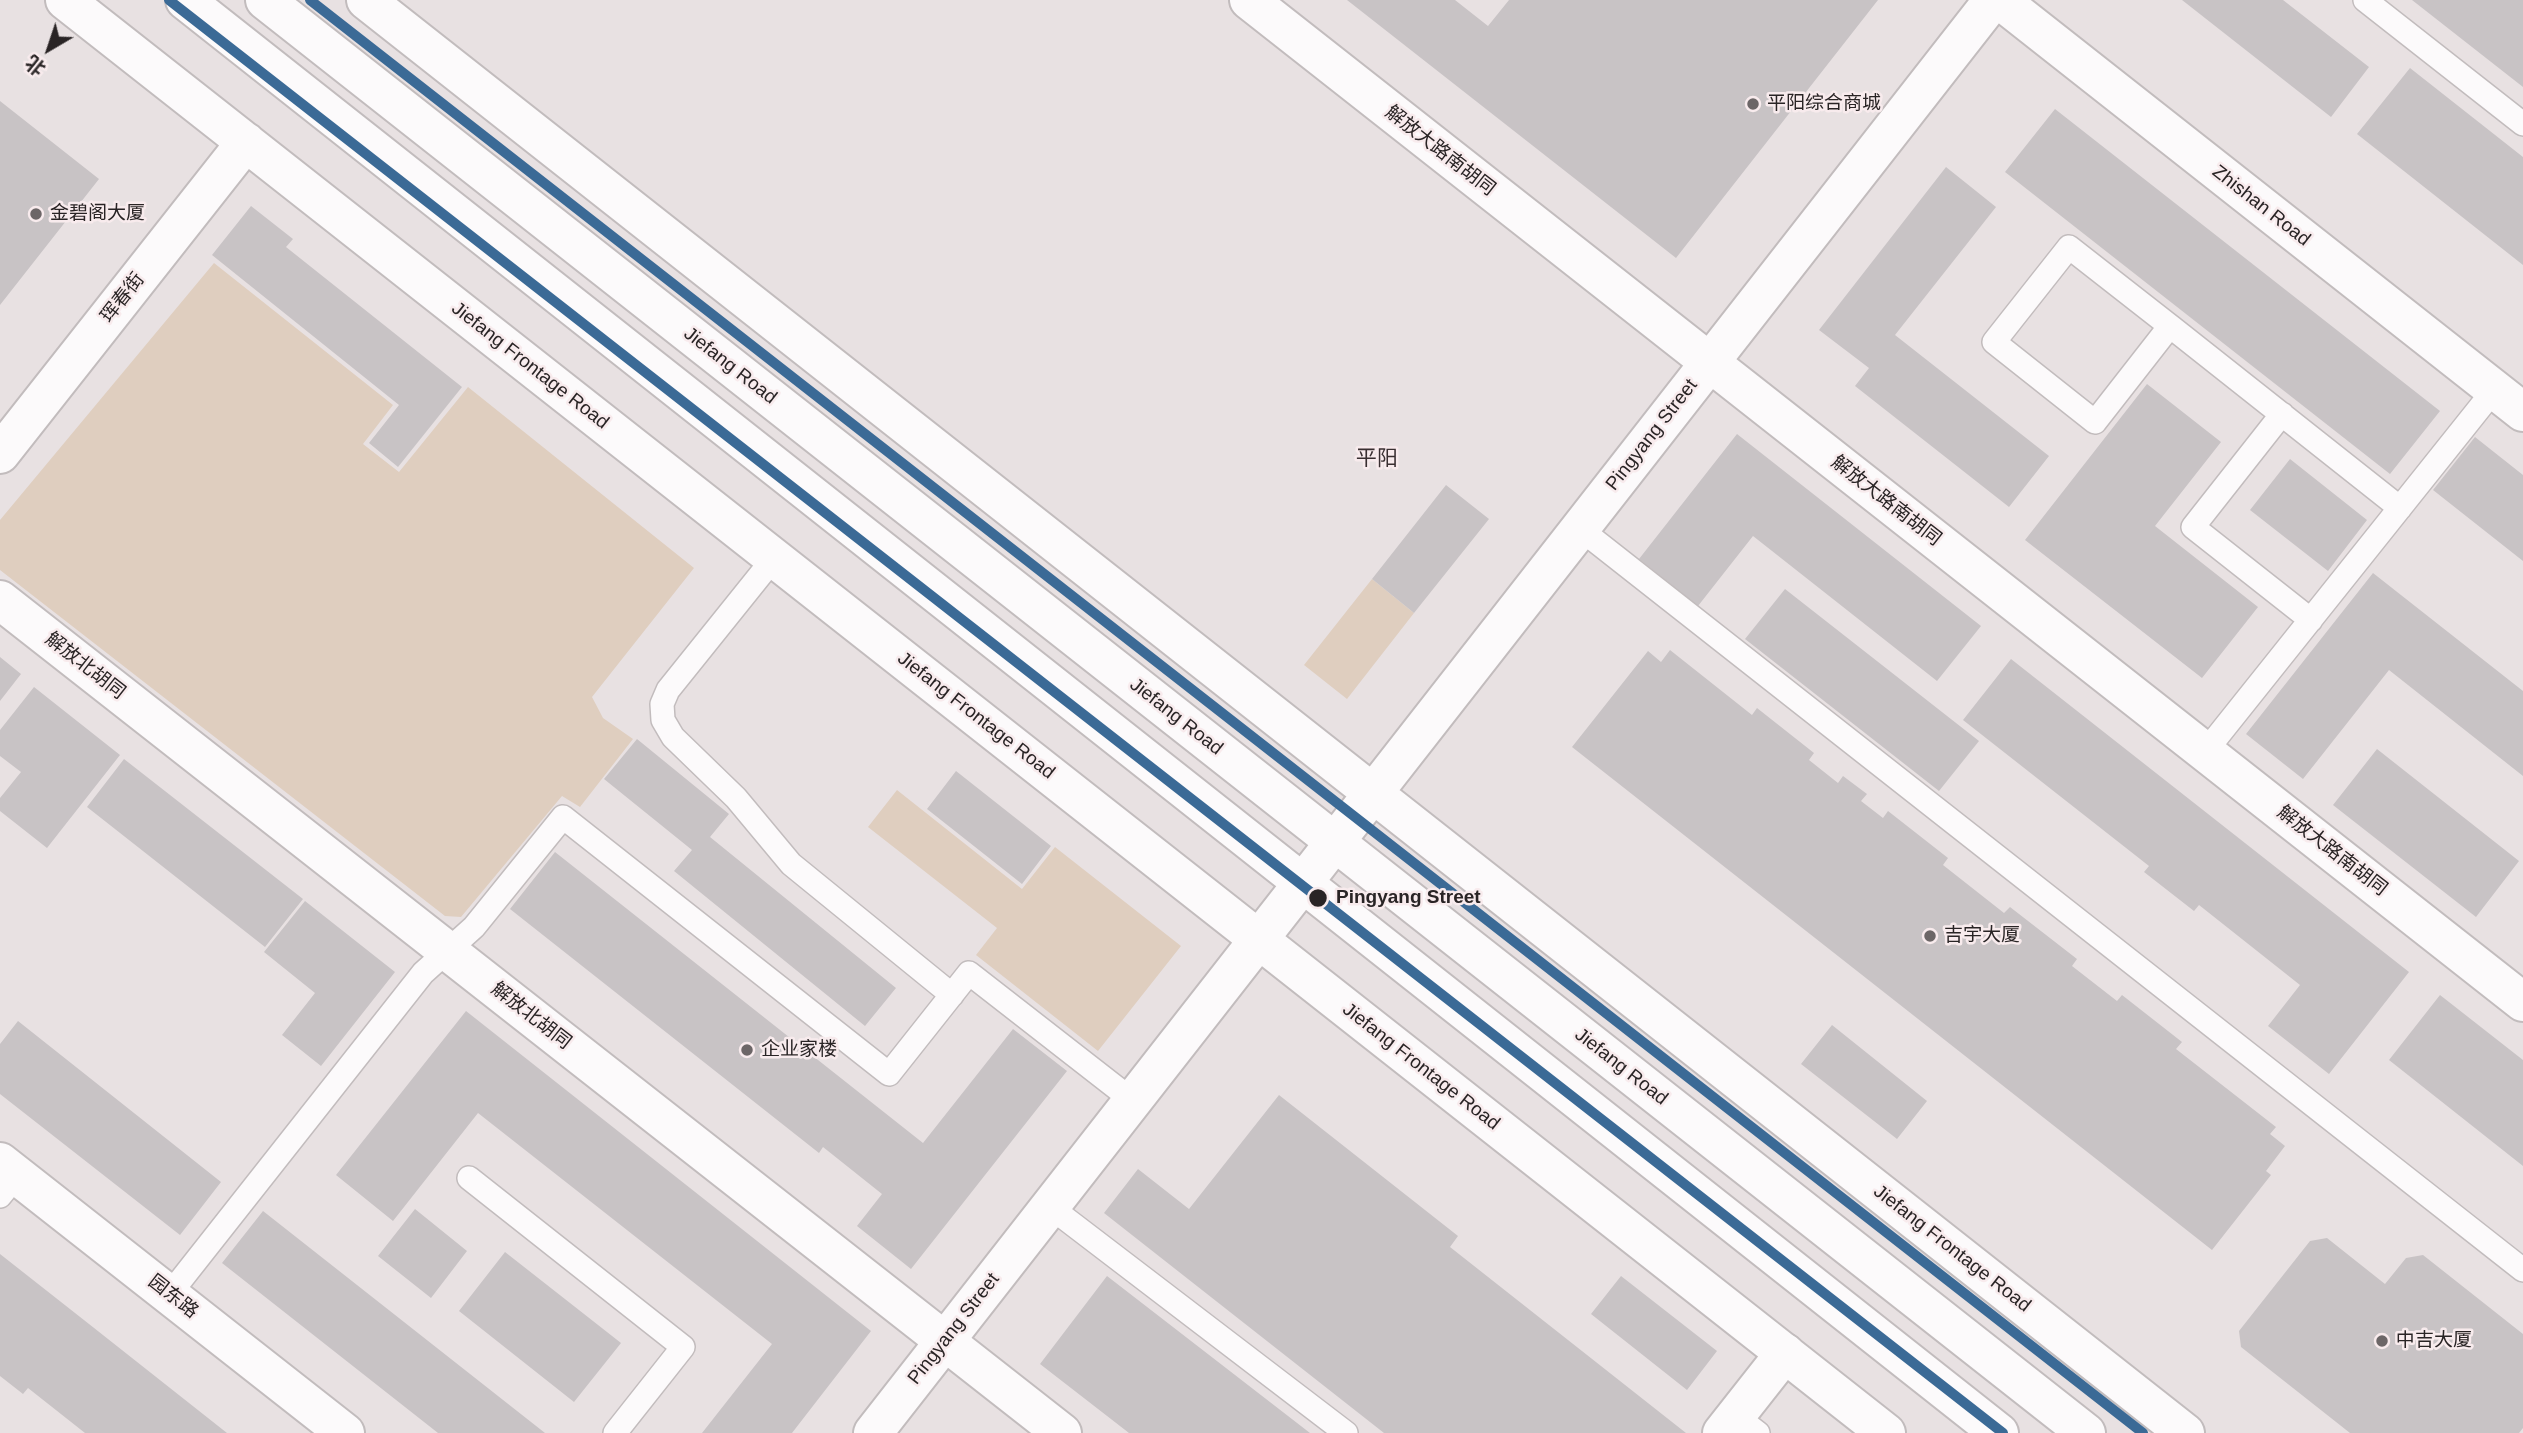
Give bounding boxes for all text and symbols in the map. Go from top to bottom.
north arrow [14,14,84,84]
text: 北 [21,52,49,80]
place label: 平阳综合商城 [1767,93,1881,115]
marker: 平阳综合商城 [1745,96,1761,112]
street label: 解放大路南胡同 [1381,101,1499,201]
street label: Zhishan Road [2207,161,2315,251]
place label: 金碧阁大厦 [50,203,145,225]
marker: 金碧阁大厦 [28,206,44,222]
street label: 珲春街 [96,269,150,327]
street label: Jiefang Frontage Road [447,298,613,434]
street label: Jiefang Road [679,323,781,409]
street label: Pingyang Street [1601,375,1703,495]
district label: 平阳 [1356,446,1398,472]
street label: 解放大路南胡同 [1827,451,1945,551]
street label: 解放北胡同 [41,628,129,704]
street label: Jiefang Frontage Road [893,648,1059,784]
street label: Jiefang Road [1125,674,1227,760]
street label: 解放大路南胡同 [2273,801,2391,901]
marker: Pingyang Street [1307,887,1329,909]
place label: Pingyang Street [1336,887,1481,909]
place label: 吉宇大厦 [1944,925,2020,947]
marker: 吉宇大厦 [1922,928,1938,944]
street label: 解放北胡同 [487,978,575,1054]
street label: Jiefang Frontage Road [1338,999,1504,1135]
street label: Jiefang Road [1570,1024,1672,1110]
place label: 企业家楼 [761,1039,837,1061]
marker: 企业家楼 [739,1042,755,1058]
street label: Jiefang Frontage Road [1869,1181,2035,1317]
street label: Pingyang Street [903,1269,1005,1389]
street label: 园东路 [144,1270,202,1324]
place label: 中吉大厦 [2396,1330,2472,1352]
marker: 中吉大厦 [2374,1333,2390,1349]

